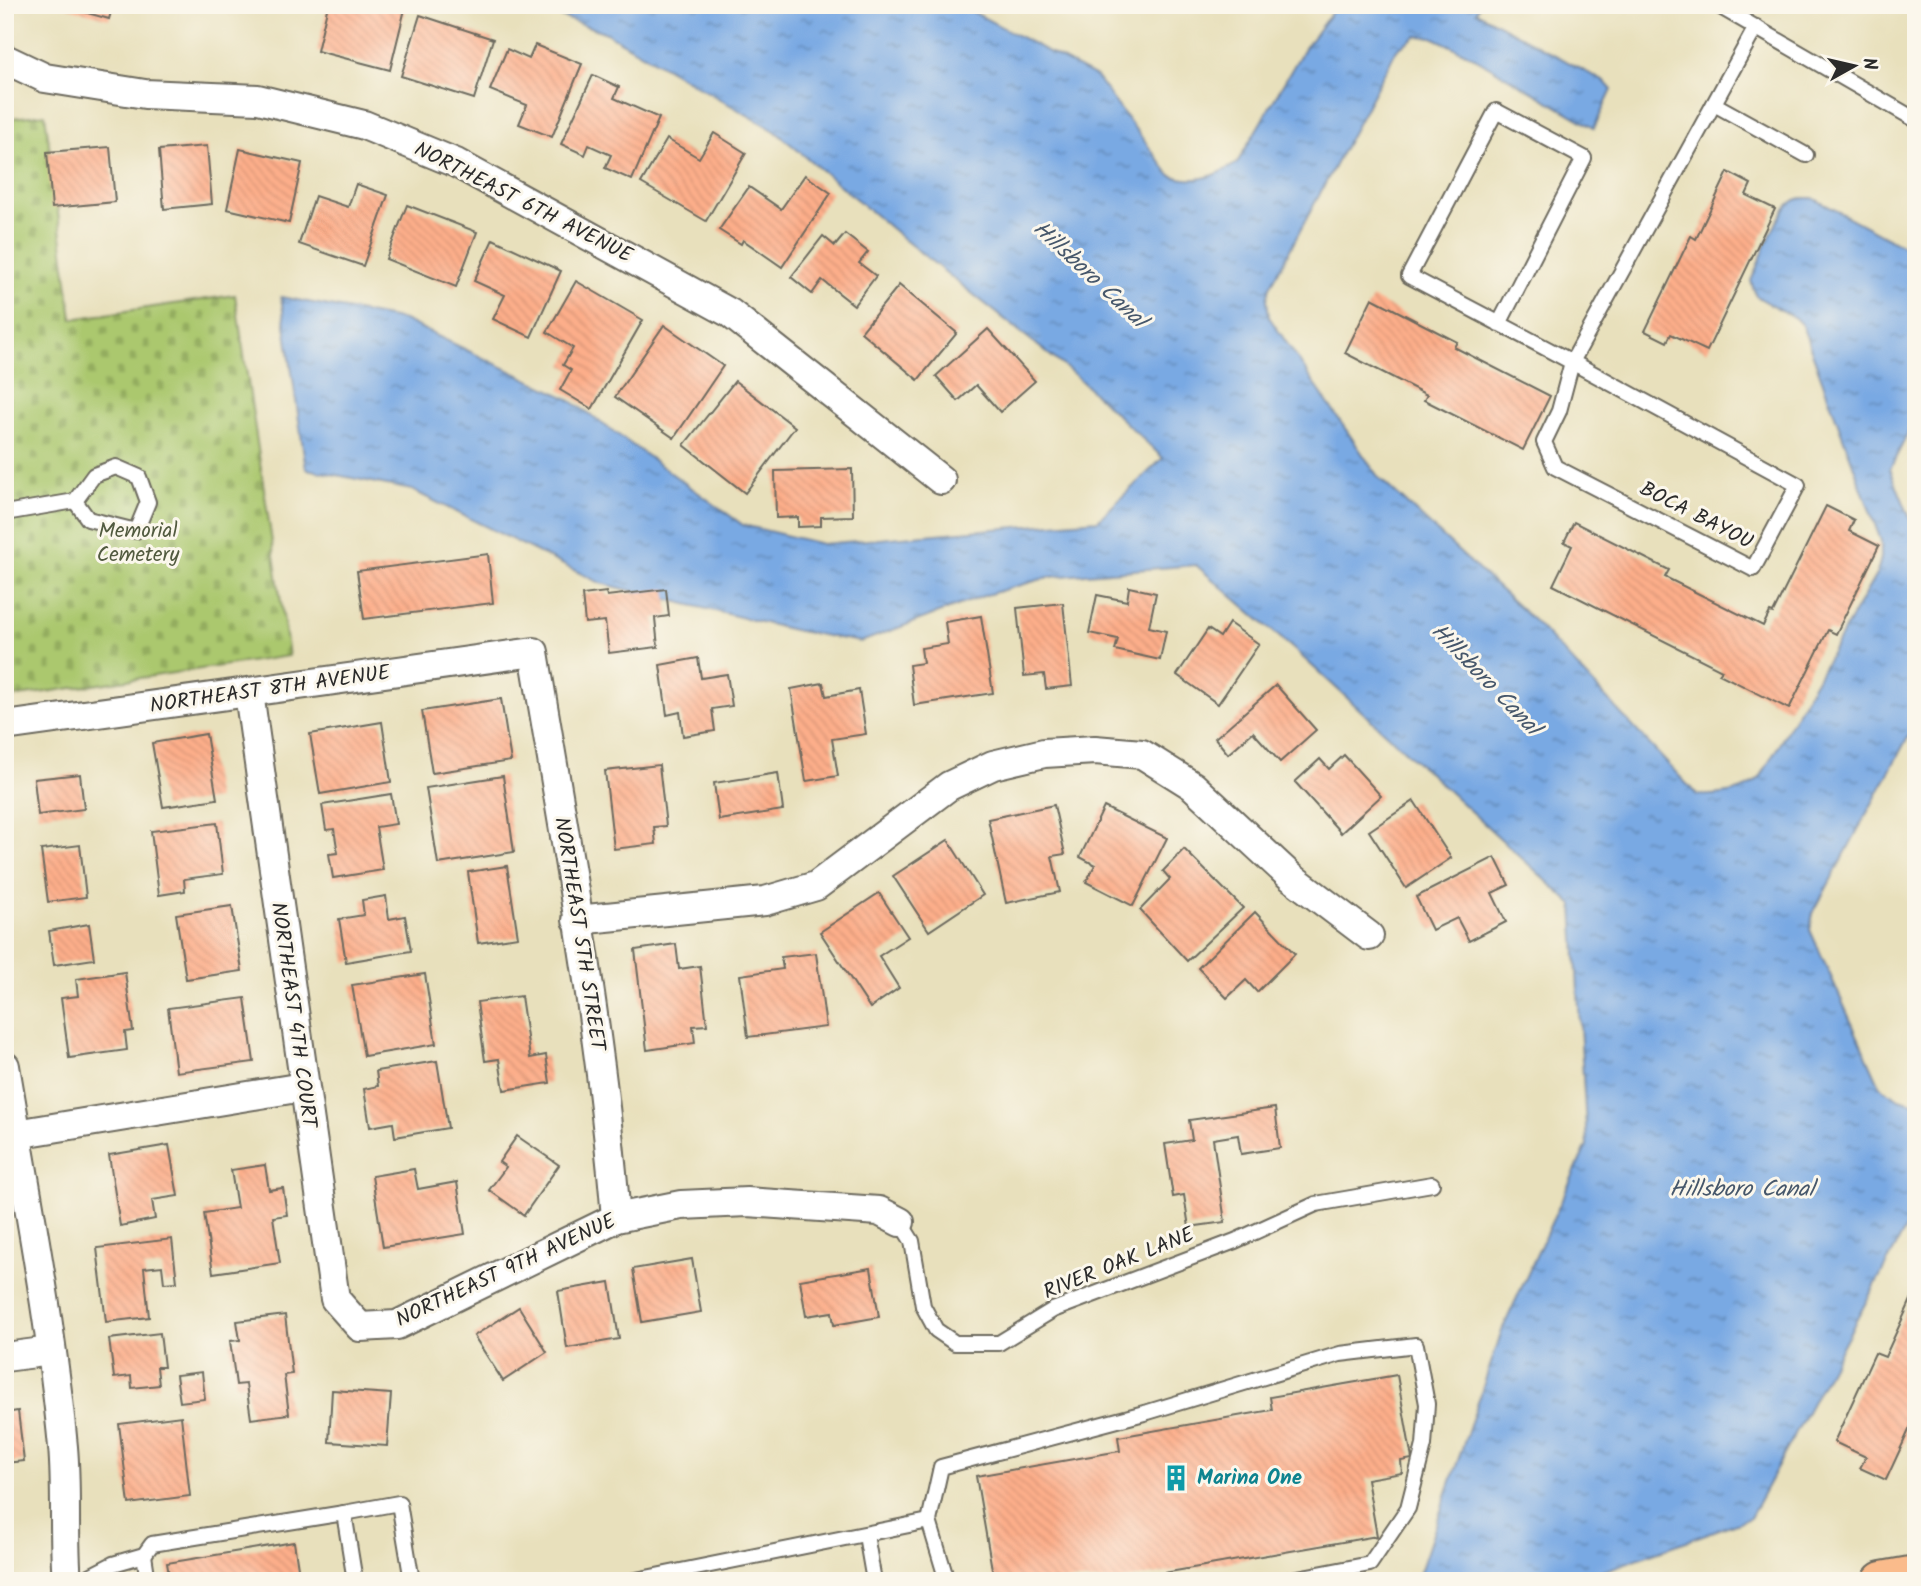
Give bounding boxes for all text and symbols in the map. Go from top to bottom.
north arrow [1820,32,1890,102]
text: N [1853,56,1885,72]
street label: NORTHEAST 6TH AVENUE [408,134,639,273]
water label: Hillsboro Canal [1024,212,1157,341]
street label: BOCA BAYOU [1633,473,1759,559]
park label: Memorial Cemetery [97,515,179,572]
water label: Hillsboro Canal [1422,615,1551,748]
street label: NORTHEAST 8TH AVENUE [148,657,393,723]
street label: NORTHEAST 5TH STREET [544,815,614,1055]
street label: NORTHEAST 4TH COURT [261,900,325,1132]
water label: Hillsboro Canal [1670,1172,1819,1208]
street label: NORTHEAST 9TH AVENUE [390,1205,622,1337]
street label: RIVER OAK LANE [1039,1218,1200,1309]
place label: Marina One [1197,1462,1302,1495]
building icon: Marina One [1161,1463,1191,1493]

